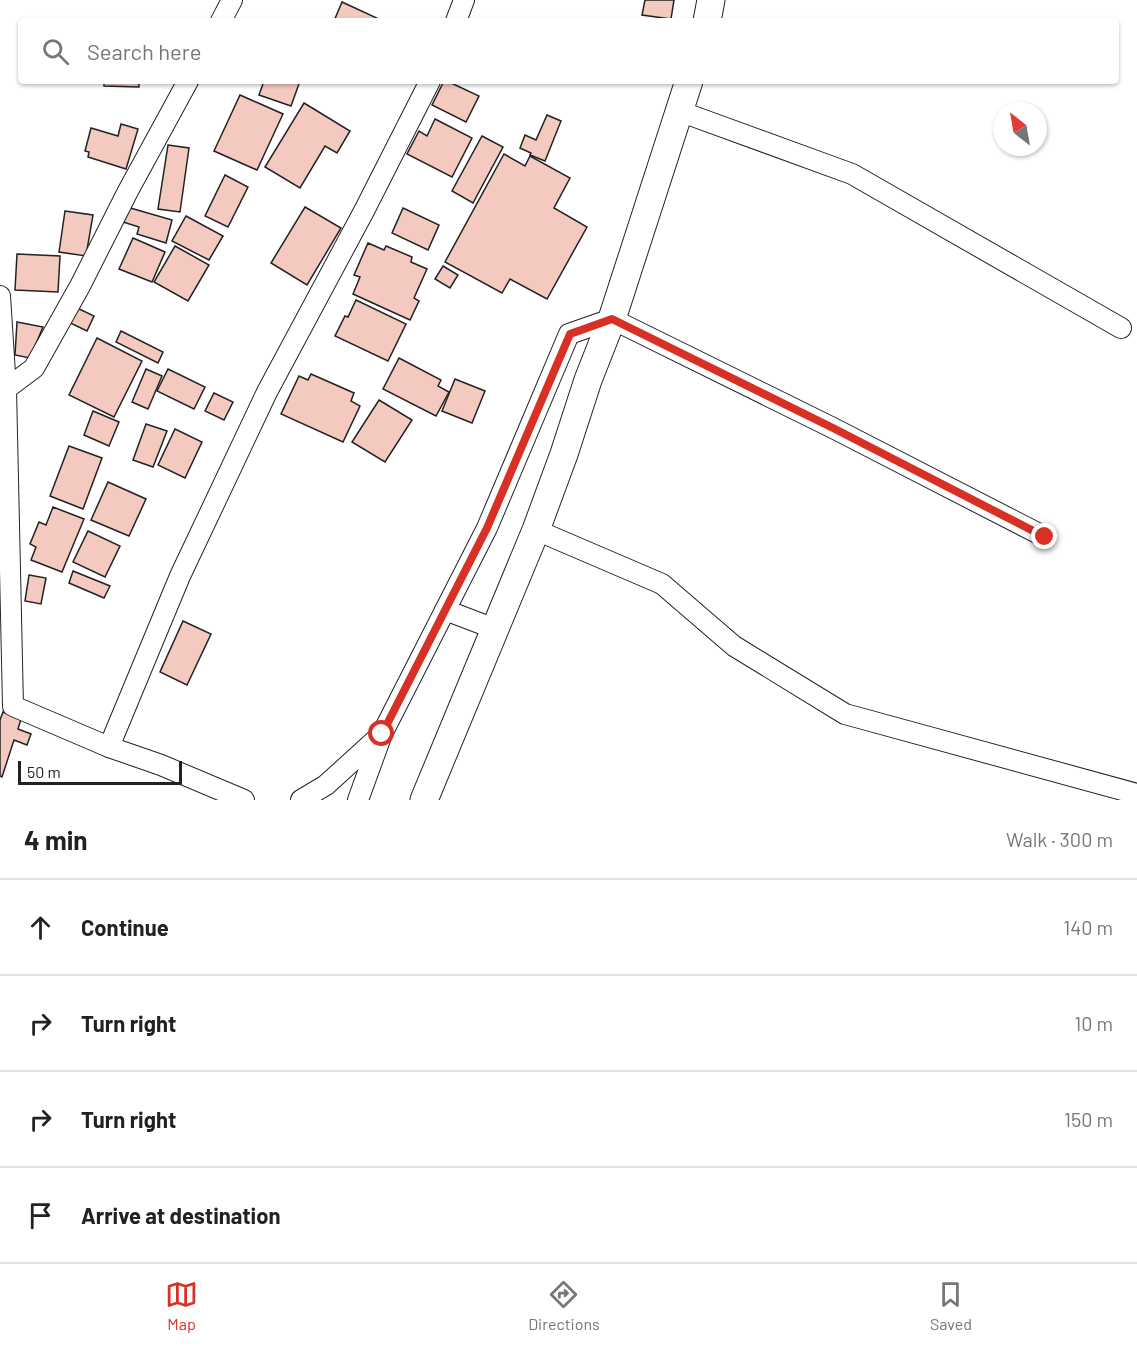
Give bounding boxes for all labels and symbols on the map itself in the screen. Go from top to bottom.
north arrow [993,102,1047,156]
route end [1031,523,1057,549]
route start [368,720,394,746]
scale bar [18,758,182,786]

